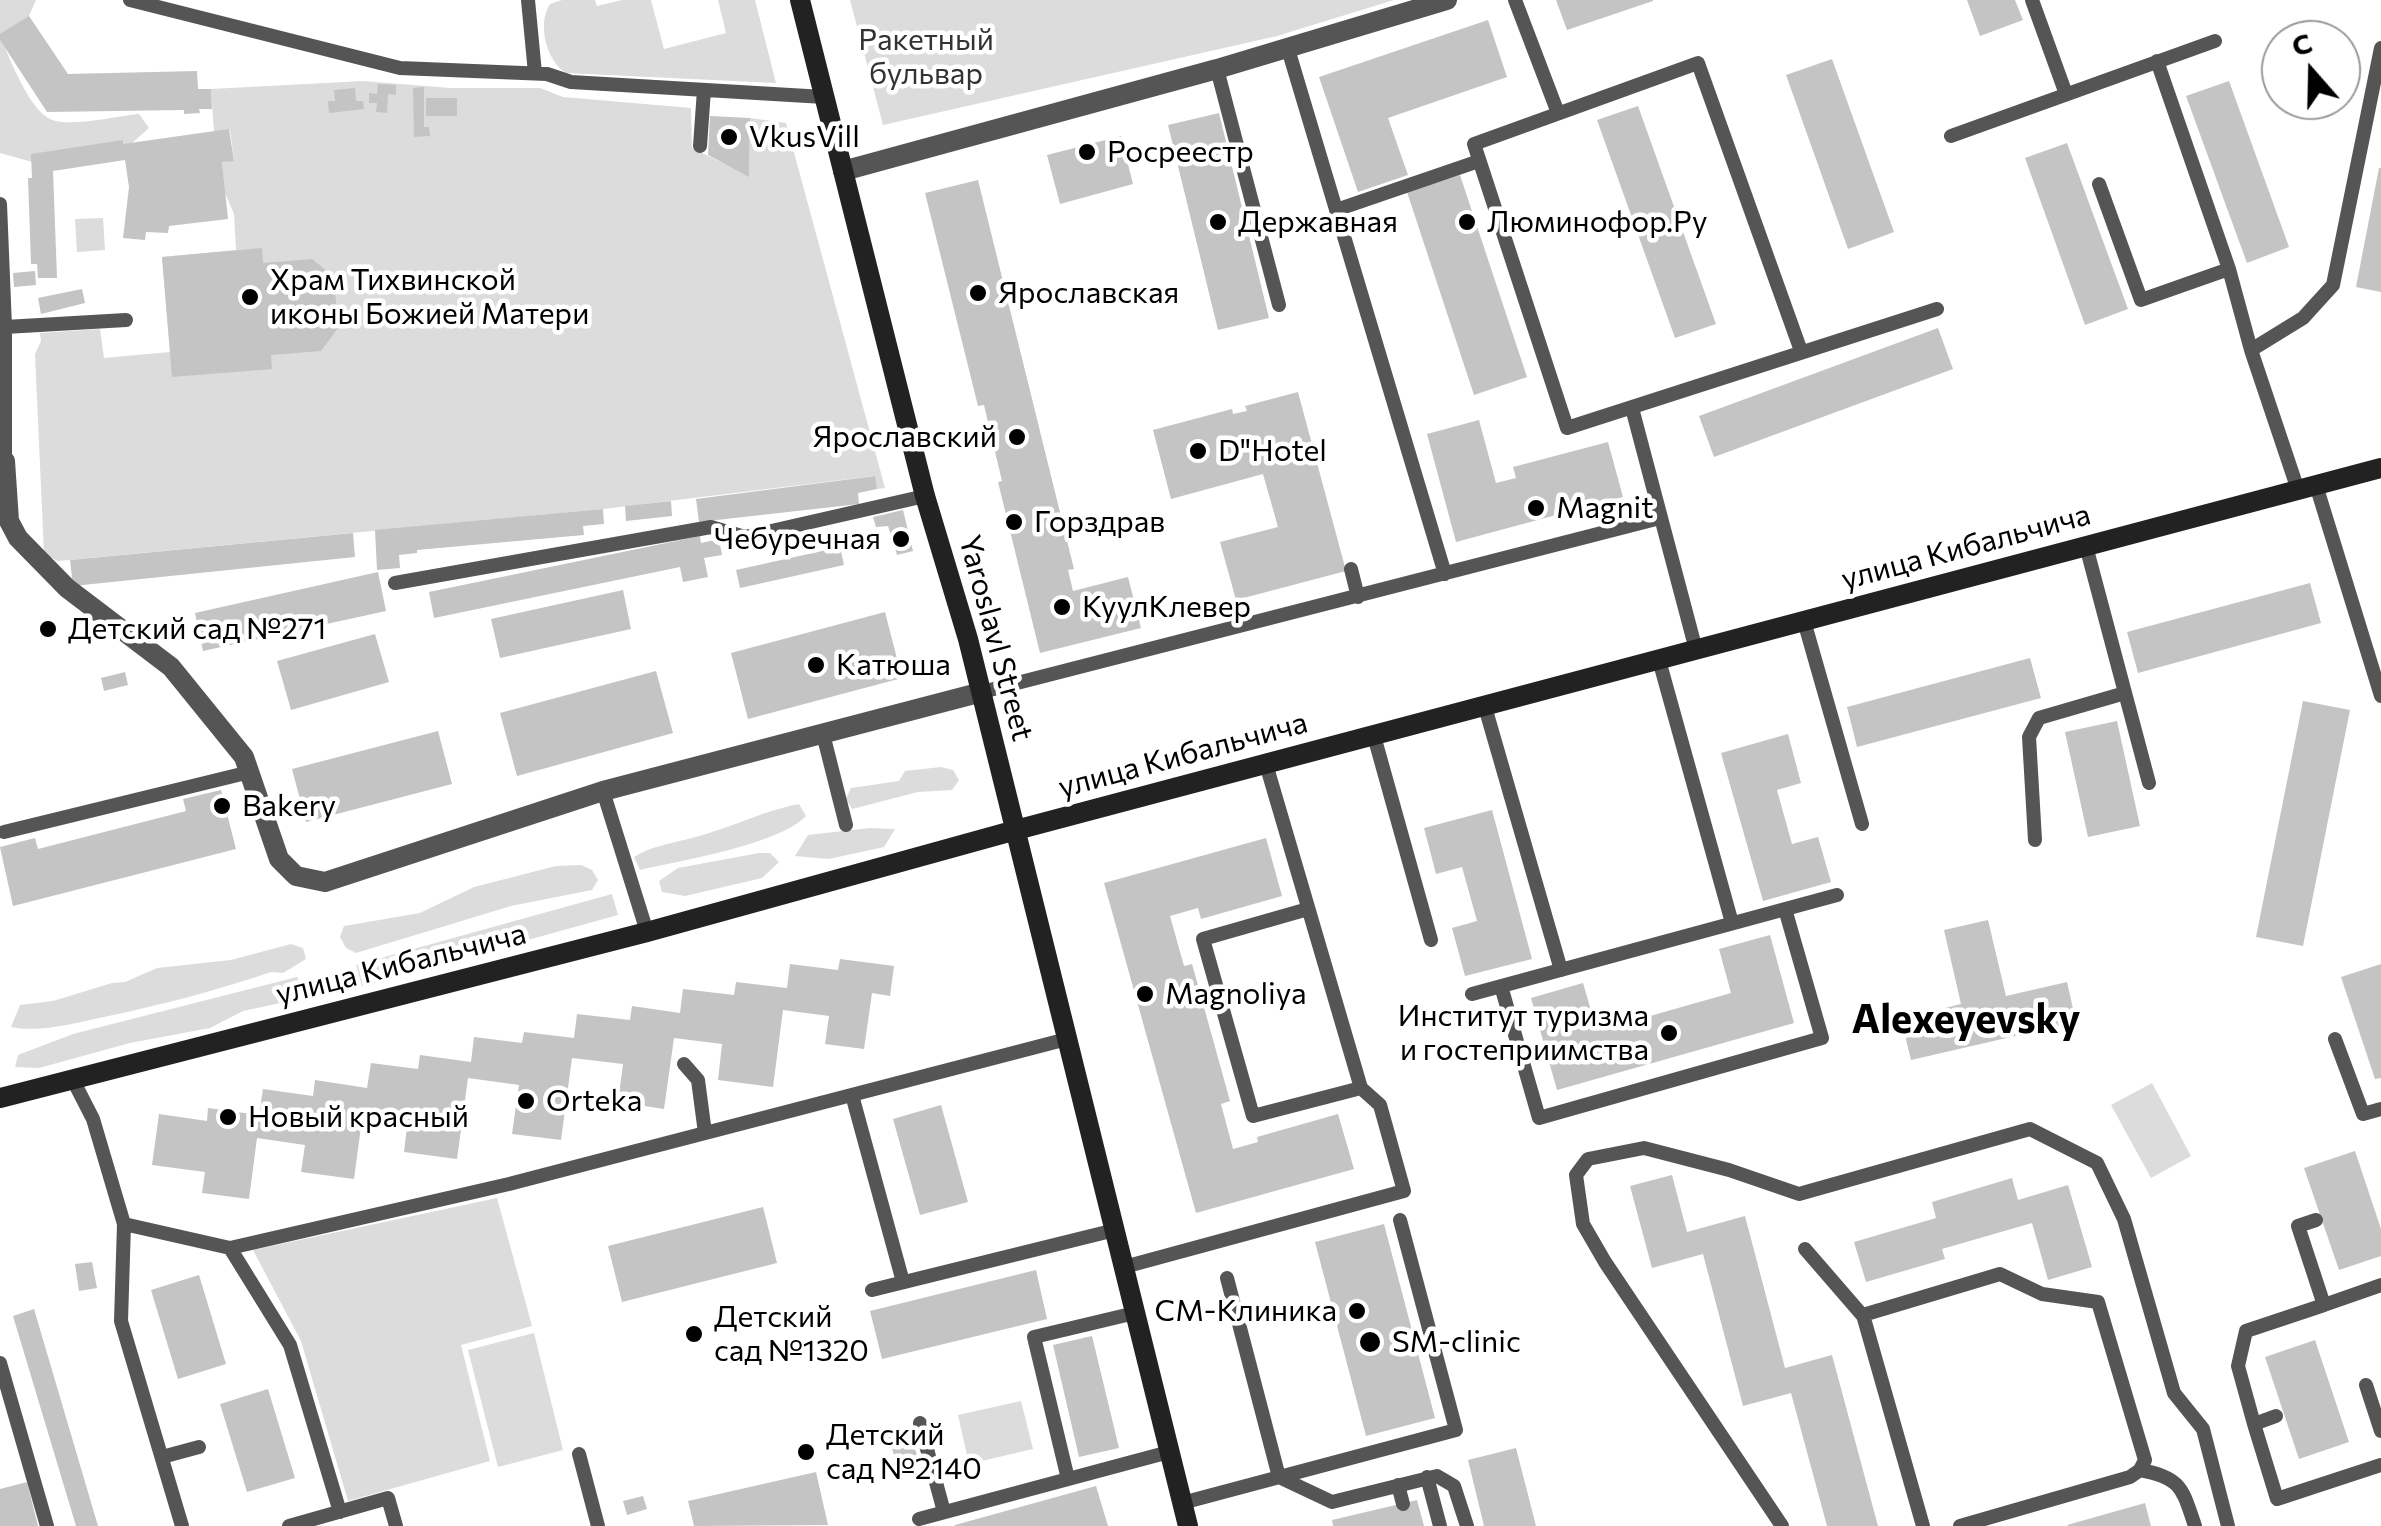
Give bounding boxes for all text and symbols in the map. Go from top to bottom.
north arrow [2261,20,2361,120]
park label: Ракетный бульвар [858,22,994,92]
text: С [2287,24,2316,63]
place label: VkusVill [749,119,860,155]
marker: VkusVill [718,126,740,148]
place label: Росреестр [1107,134,1254,170]
marker: Росреестр [1076,141,1098,163]
place label: Державная [1238,204,1398,240]
place label: Люминофор.Ру [1487,204,1707,240]
marker: Державная [1207,211,1229,233]
marker: Люминофор.Ру [1456,211,1478,233]
place label: Храм Тихвинской иконы Божией Матери [270,262,589,332]
place label: Ярославская [998,275,1179,311]
marker: Ярославская [967,282,989,304]
marker: Храм Тихвинской иконы Божией Матери [239,286,261,308]
place label: Ярославский [813,419,997,455]
marker: Ярославский [1006,426,1028,448]
place label: D"Hotel [1218,433,1327,469]
marker: D"Hotel [1187,440,1209,462]
place label: Magnit [1556,490,1654,526]
street label: улица Кибальчича [1838,496,2094,598]
marker: Magnit [1525,497,1547,519]
place label: Горздрав [1034,504,1165,540]
marker: Горздрав [1003,511,1025,533]
place label: Чебуречная [714,521,881,557]
marker: Чебуречная [890,528,912,550]
street label: Yaroslavl Street [951,531,1041,745]
place label: КуулКлевер [1082,589,1251,625]
marker: КуулКлевер [1051,596,1073,618]
place label: Детский сад №271 [68,611,326,647]
marker: Детский сад №271 [37,618,59,640]
place label: Катюша [836,647,951,683]
marker: Катюша [805,654,827,676]
street label: улица Кибальчича [1055,704,1311,806]
place label: Bakery [242,788,336,824]
marker: Bakery [211,795,233,817]
street label: улица Кибальчича [272,916,530,1012]
place label: Magnoliya [1165,976,1307,1012]
marker: Magnoliya [1134,983,1156,1005]
district label: Alexeyevsky [1851,996,2081,1044]
place label: Институт туризма и гостеприимства [1398,998,1649,1068]
marker: Институт туризма и гостеприимства [1658,1022,1680,1044]
place label: Orteka [546,1083,642,1119]
marker: Orteka [515,1090,537,1112]
place label: Новый красный [248,1099,469,1135]
marker: Новый красный [217,1106,239,1128]
place label: СМ-Клиника [1155,1293,1337,1329]
place label: Детский сад №1320 [714,1299,869,1370]
marker: СМ-Клиника [1346,1300,1368,1322]
marker: Детский сад №1320 [683,1323,705,1345]
place label: SM-clinic [1392,1324,1521,1360]
marker: SM-clinic [1357,1329,1383,1355]
place label: Детский сад №2140 [826,1417,982,1488]
marker: Детский сад №2140 [795,1441,817,1463]

